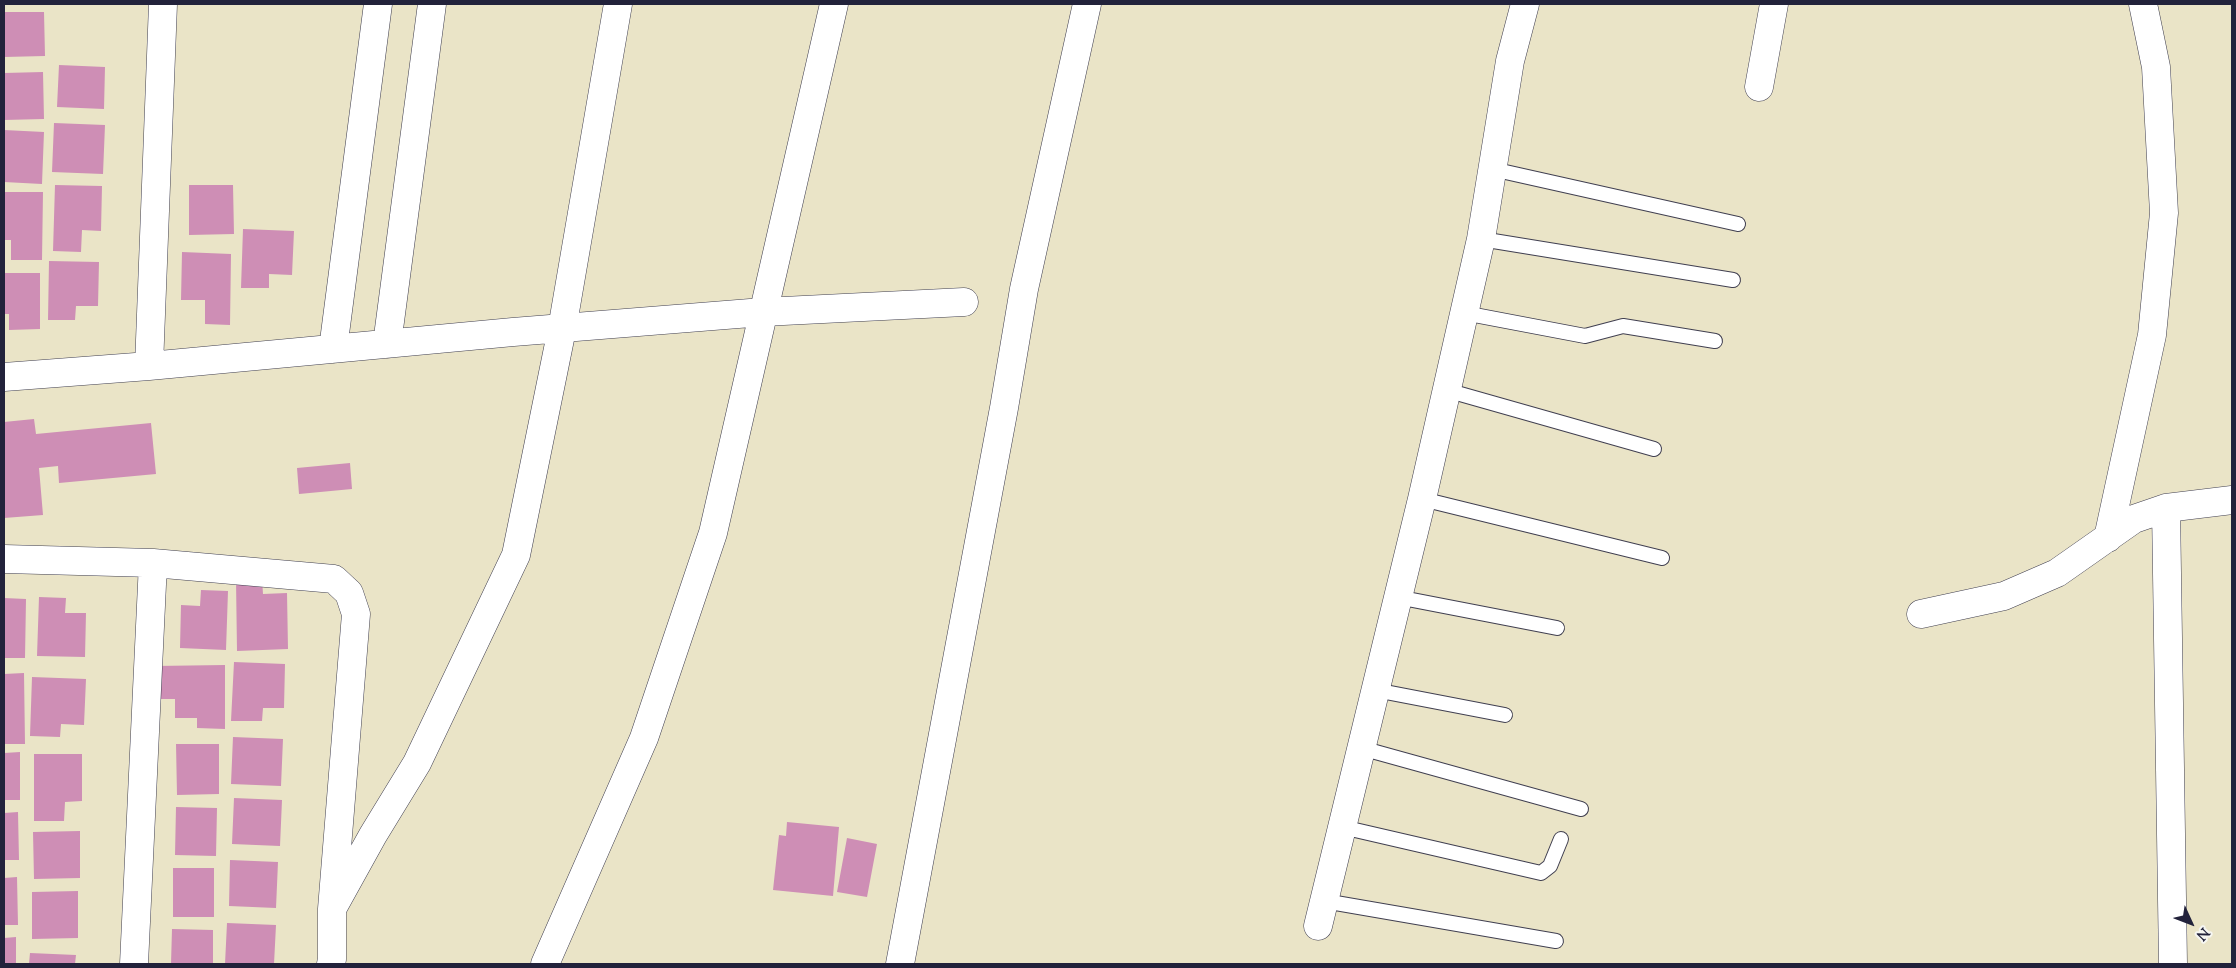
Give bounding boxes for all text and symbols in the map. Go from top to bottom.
north arrow [2166,898,2216,948]
text: N [2191,922,2213,944]

